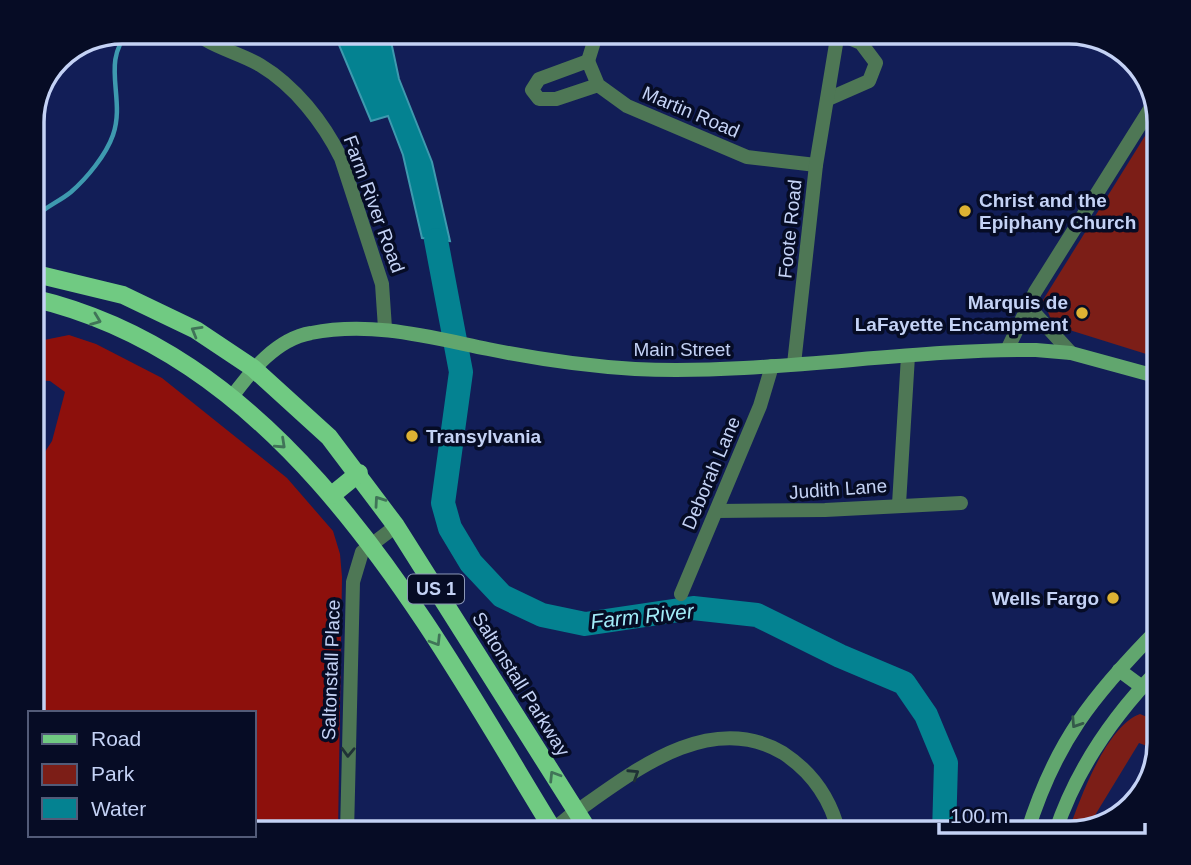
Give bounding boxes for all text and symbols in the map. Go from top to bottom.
street label: Martin Road [639,82,743,142]
street label: Farm River Road [339,132,409,276]
street label: Foote Road [774,179,806,279]
place label: Christ and the Epiphany Church [979,190,1136,233]
marker: Christ and the Epiphany Church [957,203,973,219]
place label: Marquis de LaFayette Encampment [855,292,1069,335]
marker: Marquis de LaFayette Encampment [1074,305,1090,321]
one-way arrow [90,312,102,326]
one-way arrow [191,326,204,339]
street label: Main Street [633,339,731,360]
street label: Deborah Lane [678,413,744,533]
place label: Transylvania [426,426,542,447]
marker: Transylvania [404,428,420,444]
one-way arrow [273,436,286,449]
street label: Judith Lane [788,475,888,503]
one-way arrow [375,496,387,509]
road number: US 1 [408,574,464,604]
place label: Wells Fargo [992,588,1099,609]
marker: Wells Fargo [1105,590,1121,606]
street label: Saltonstall Place [318,599,344,741]
water label: Farm River [589,599,696,633]
street label: Saltonstall Parkway [468,608,574,760]
one-way arrow [427,634,440,647]
legend [28,711,256,837]
one-way arrow [1072,715,1085,728]
text: Road [91,727,141,750]
one-way arrow [340,747,356,758]
text: Park [91,762,135,785]
one-way arrow [626,769,639,782]
one-way arrow [549,770,562,783]
scale bar [939,792,1146,836]
text: Water [91,797,146,820]
text: 100 m [950,804,1008,827]

